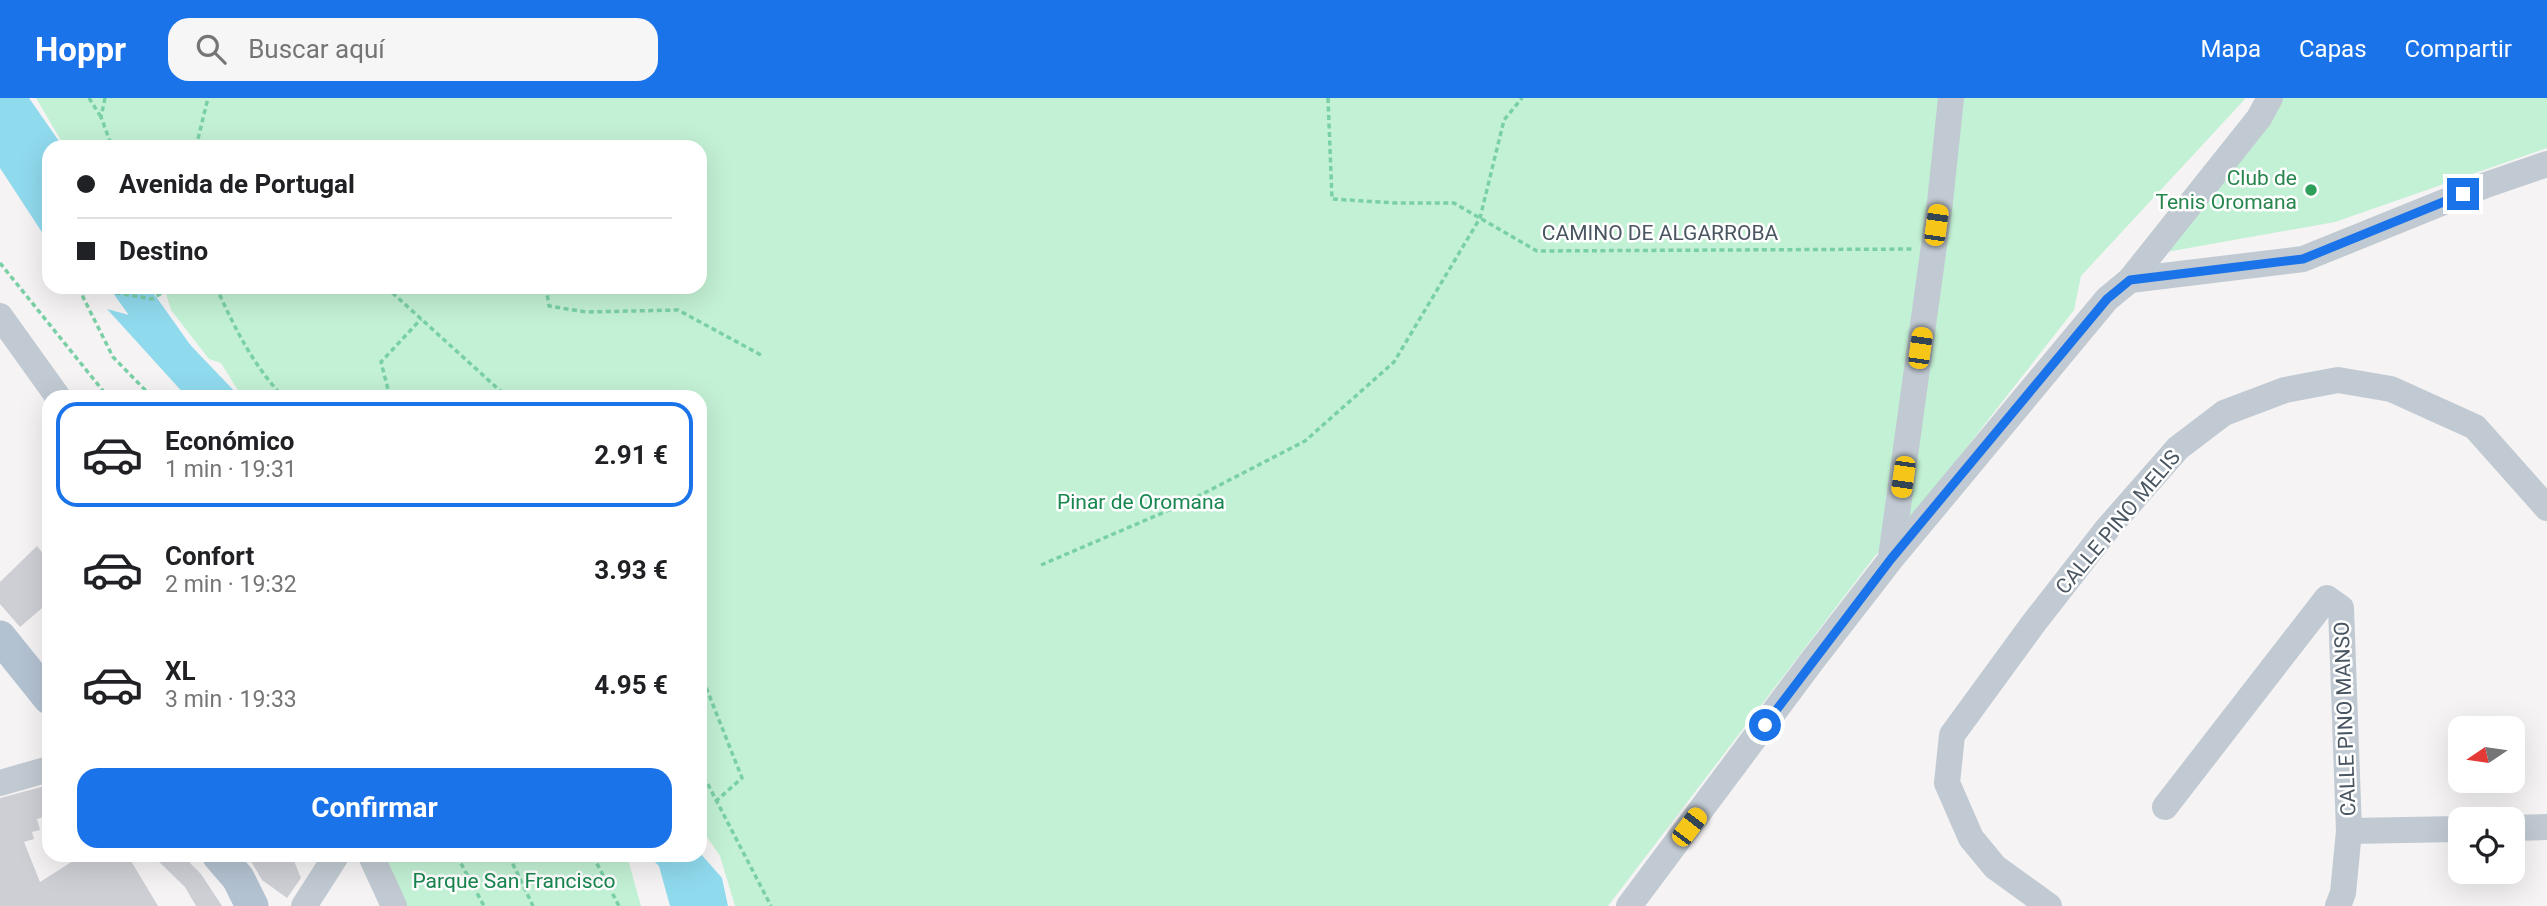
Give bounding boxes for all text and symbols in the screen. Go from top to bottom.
search box [168,18,658,81]
text: Hoppr [35,30,126,69]
icon: search [192,30,230,68]
text: Buscar aquí [248,34,385,64]
text: Mapa [2200,35,2261,63]
text: Capas [2299,35,2367,63]
text: Compartir [2405,35,2512,63]
place label: Club de Tenis Oromana [2155,166,2297,214]
text: Avenida de Portugal [119,169,355,199]
route end [2447,178,2479,210]
marker: Club de Tenis Oromana [2303,182,2319,198]
car [1923,203,1950,247]
street label: CAMINO DE ALGARROBA [1542,221,1779,245]
text: Destino [119,236,208,266]
car [1907,326,1934,370]
icon: car [81,423,144,486]
text: Económico [165,426,294,456]
text: 2.91 € [594,440,668,470]
street label: CALLE PINO MELIS [2051,445,2185,599]
car [1890,455,1917,499]
text: 1 min · 19:31 [165,456,297,483]
park label: Pinar de Oromana [1057,490,1225,514]
icon: car [81,538,144,601]
text: Confort [165,541,254,571]
text: 3.93 € [594,555,668,585]
text: 2 min · 19:32 [165,571,297,598]
street label: CALLE PINO MANSO [2330,621,2360,817]
icon: car [81,653,144,716]
text: XL [165,656,196,686]
text: 4.95 € [594,670,668,700]
text: 3 min · 19:33 [165,686,297,713]
route start [1749,709,1781,741]
north arrow [2448,716,2525,793]
map controls [2448,716,2525,884]
button: Confirmar [77,768,672,848]
car [1668,804,1711,850]
button: locate [2448,807,2525,884]
park label: Parque San Francisco [412,869,616,893]

